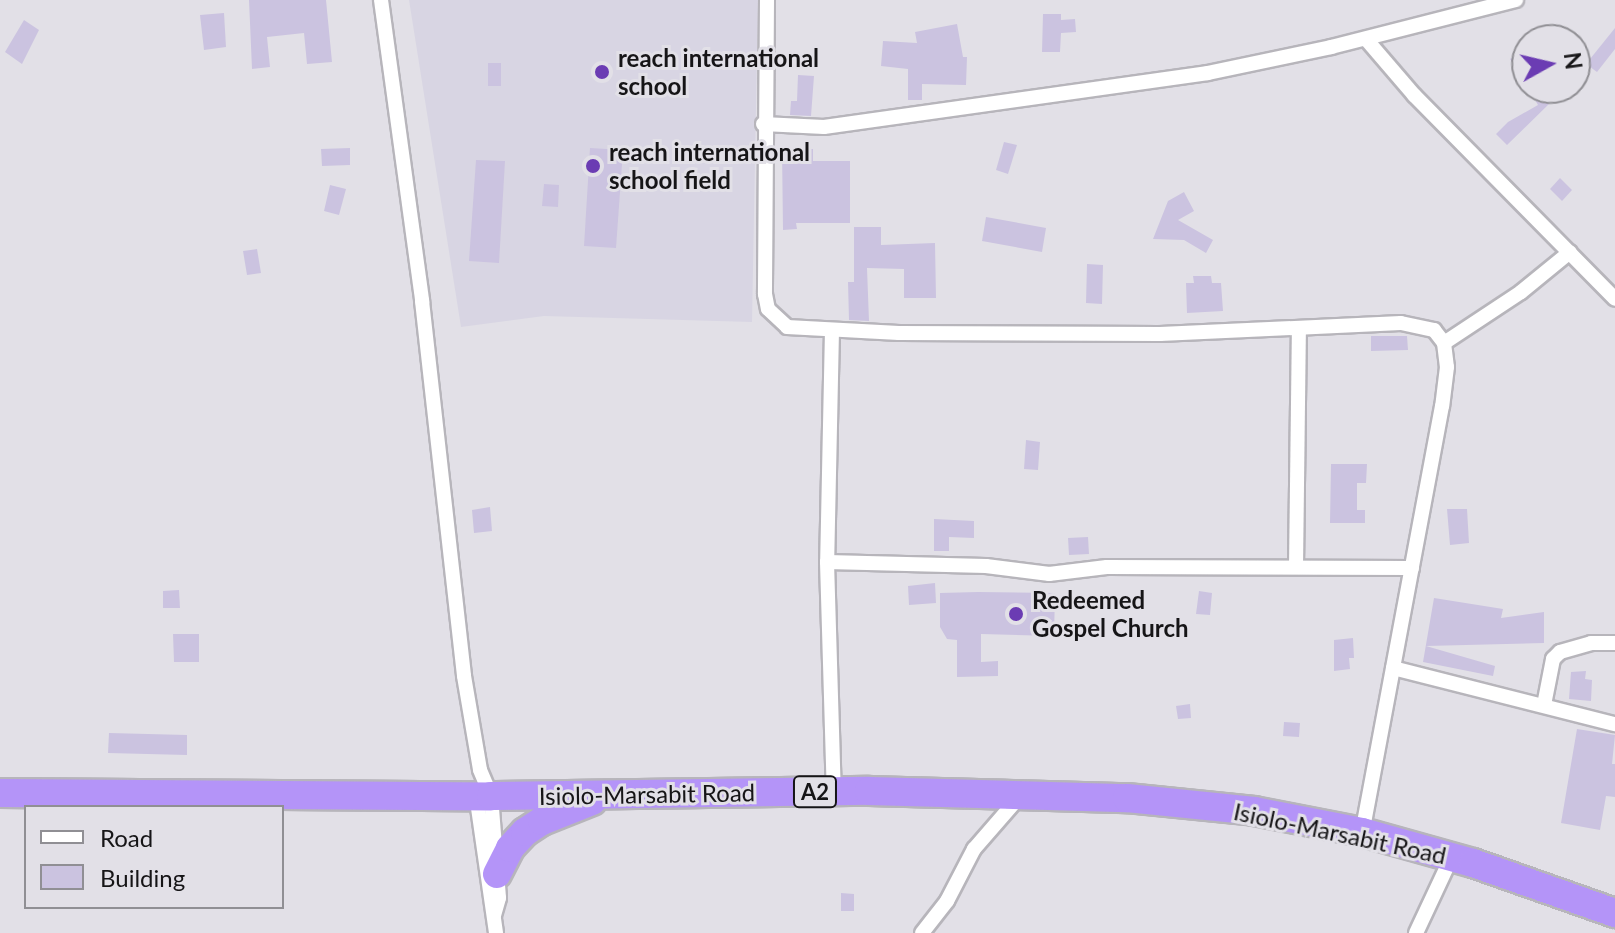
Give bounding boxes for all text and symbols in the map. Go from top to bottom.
north arrow [1511,24,1591,104]
place label: reach international school [618,44,819,100]
text: N [1559,51,1588,71]
marker: reach international school [593,63,611,81]
place label: reach international school field [609,138,810,194]
marker: reach international school field [584,157,602,175]
place label: Redeemed Gospel Church [1032,586,1189,642]
marker: Redeemed Gospel Church [1007,605,1025,623]
road number: A2 [791,774,839,810]
street label: Isiolo-Marsabit Road [539,778,755,810]
street label: Isiolo-Marsabit Road [1231,796,1449,870]
legend [24,805,284,909]
text: Road [100,823,153,852]
text: Building [100,863,185,892]

